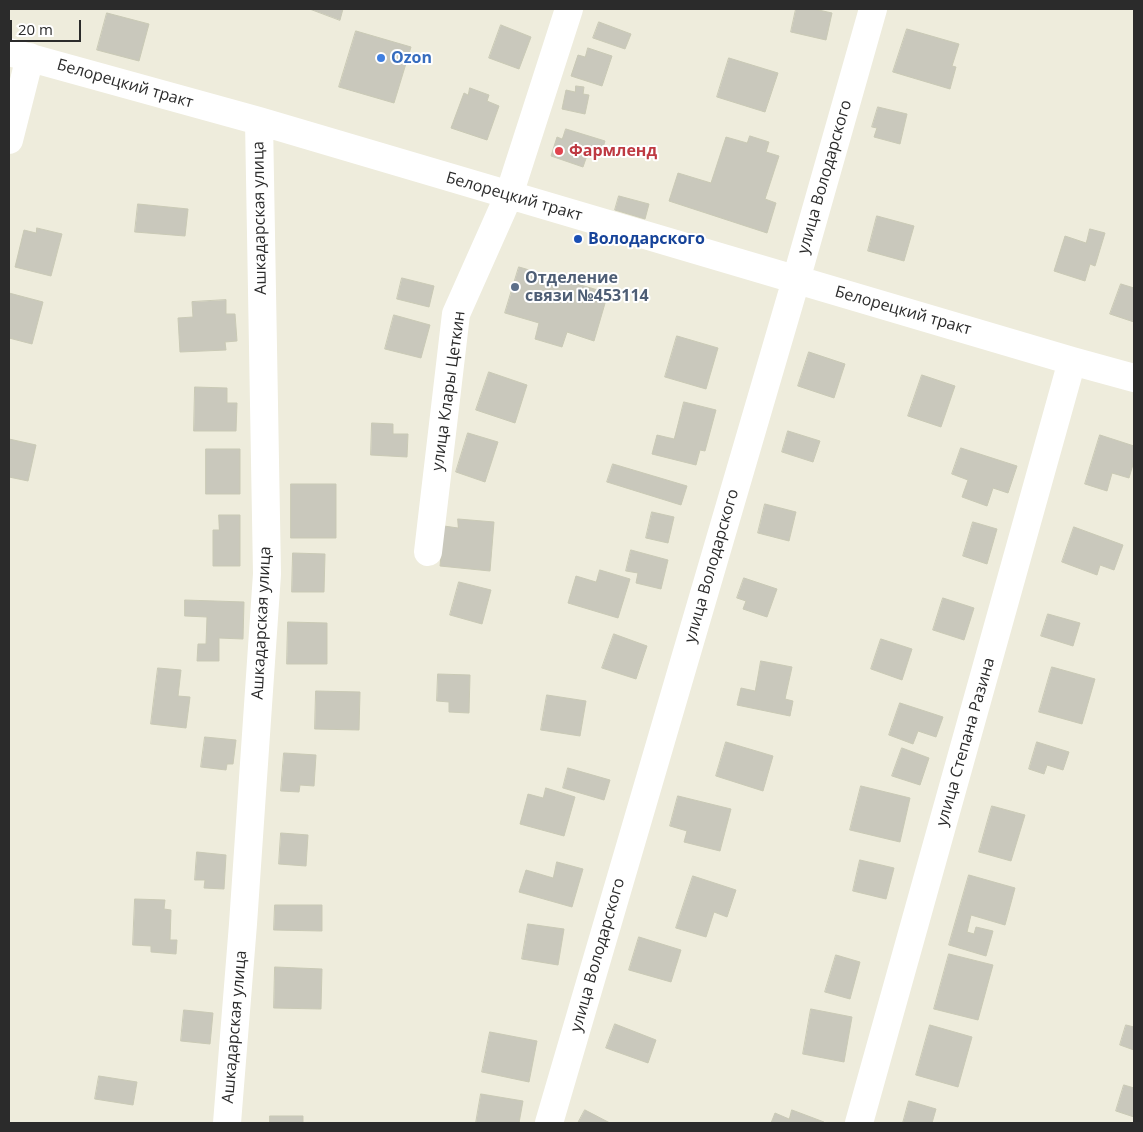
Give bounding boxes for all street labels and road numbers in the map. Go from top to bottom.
street label: Белорецкий тракт [55,55,195,113]
street label: улица Володарского [794,98,856,256]
street label: Ашкадарская улица [249,141,271,295]
street label: Белорецкий тракт [444,168,584,226]
street label: Белорецкий тракт [833,282,973,340]
street label: улица Клары Цеткин [428,310,470,472]
street label: улица Володарского [681,487,743,645]
street label: Ашкадарская улица [248,546,276,700]
street label: улица Степана Разина [933,656,999,828]
street label: улица Володарского [567,876,629,1034]
street label: Ашкадарская улица [219,950,251,1104]

